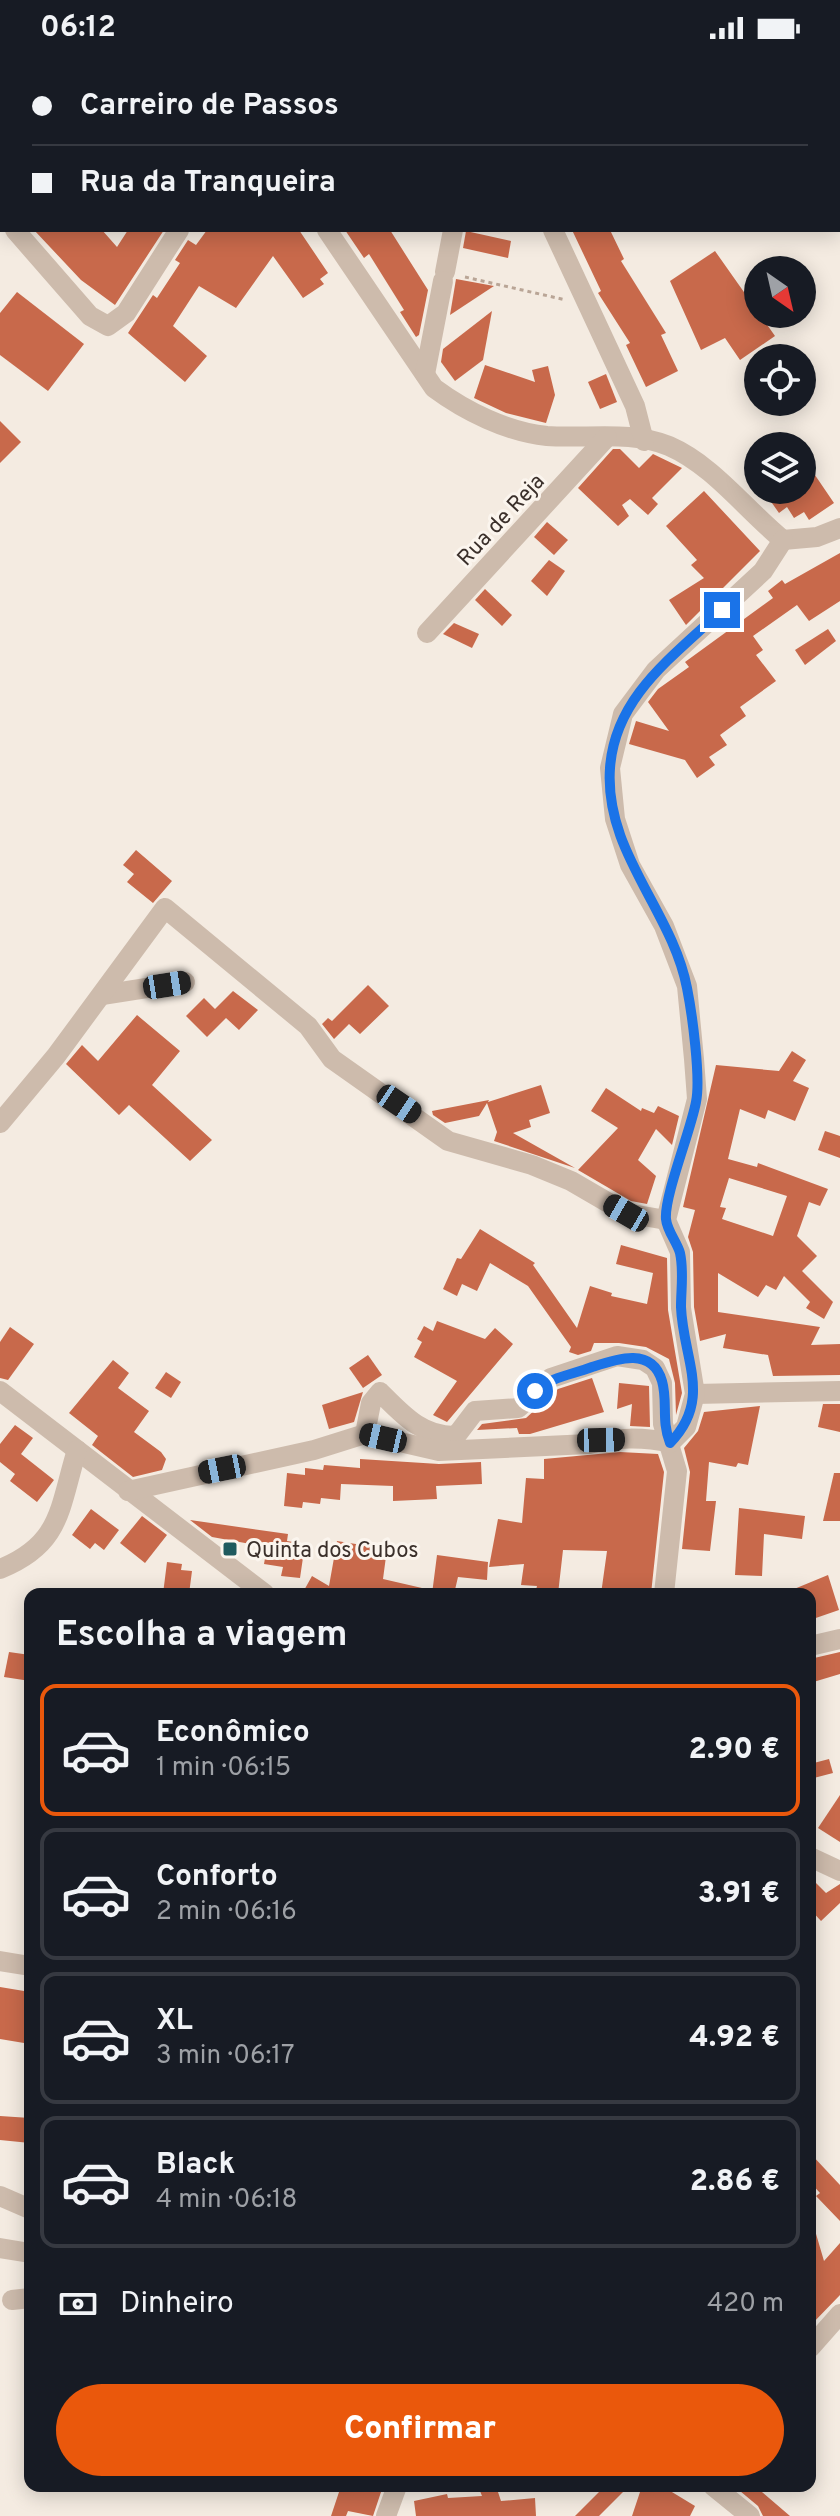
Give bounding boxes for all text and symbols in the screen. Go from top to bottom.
text: 06:12 [40,10,116,47]
text: Carreiro de Passos [80,88,339,125]
text: Rua da Tranqueira [80,165,336,202]
north arrow [744,256,816,328]
map controls [744,256,816,504]
button: locate [744,344,816,416]
button: layers [744,432,816,504]
street label: Rua de Reja [452,469,551,572]
route end [704,592,740,628]
car [141,969,193,1001]
car [372,1081,426,1127]
car [599,1191,653,1235]
route start [517,1373,553,1409]
car [357,1421,409,1455]
car [577,1428,625,1452]
car [196,1453,248,1485]
place label: Quinta dos Cubos [246,1538,419,1565]
marker: Quinta dos Cubos [221,1540,239,1558]
text: Escolha a viagem [56,1613,348,1659]
icon: car [60,1714,132,1786]
text: Econômico [156,1715,310,1752]
text: 2.90 € [689,1732,780,1769]
text: 1 min · 06:15 [156,1752,291,1785]
icon: car [60,1858,132,1930]
text: Conforto [156,1859,278,1896]
text: 3.91 € [698,1876,780,1913]
text: 2 min · 06:16 [156,1896,297,1929]
icon: car [60,2002,132,2074]
text: XL [156,2003,193,2040]
text: 4.92 € [689,2020,780,2057]
text: 3 min · 06:17 [156,2040,294,2073]
icon: car [60,2146,132,2218]
text: Black [156,2147,235,2184]
text: 2.86 € [690,2164,780,2201]
text: 4 min · 06:18 [156,2184,297,2217]
icon: cash [56,2282,100,2326]
text: Dinheiro [120,2286,234,2323]
text: 420 m [707,2288,784,2321]
button: Confirmar [56,2384,784,2476]

